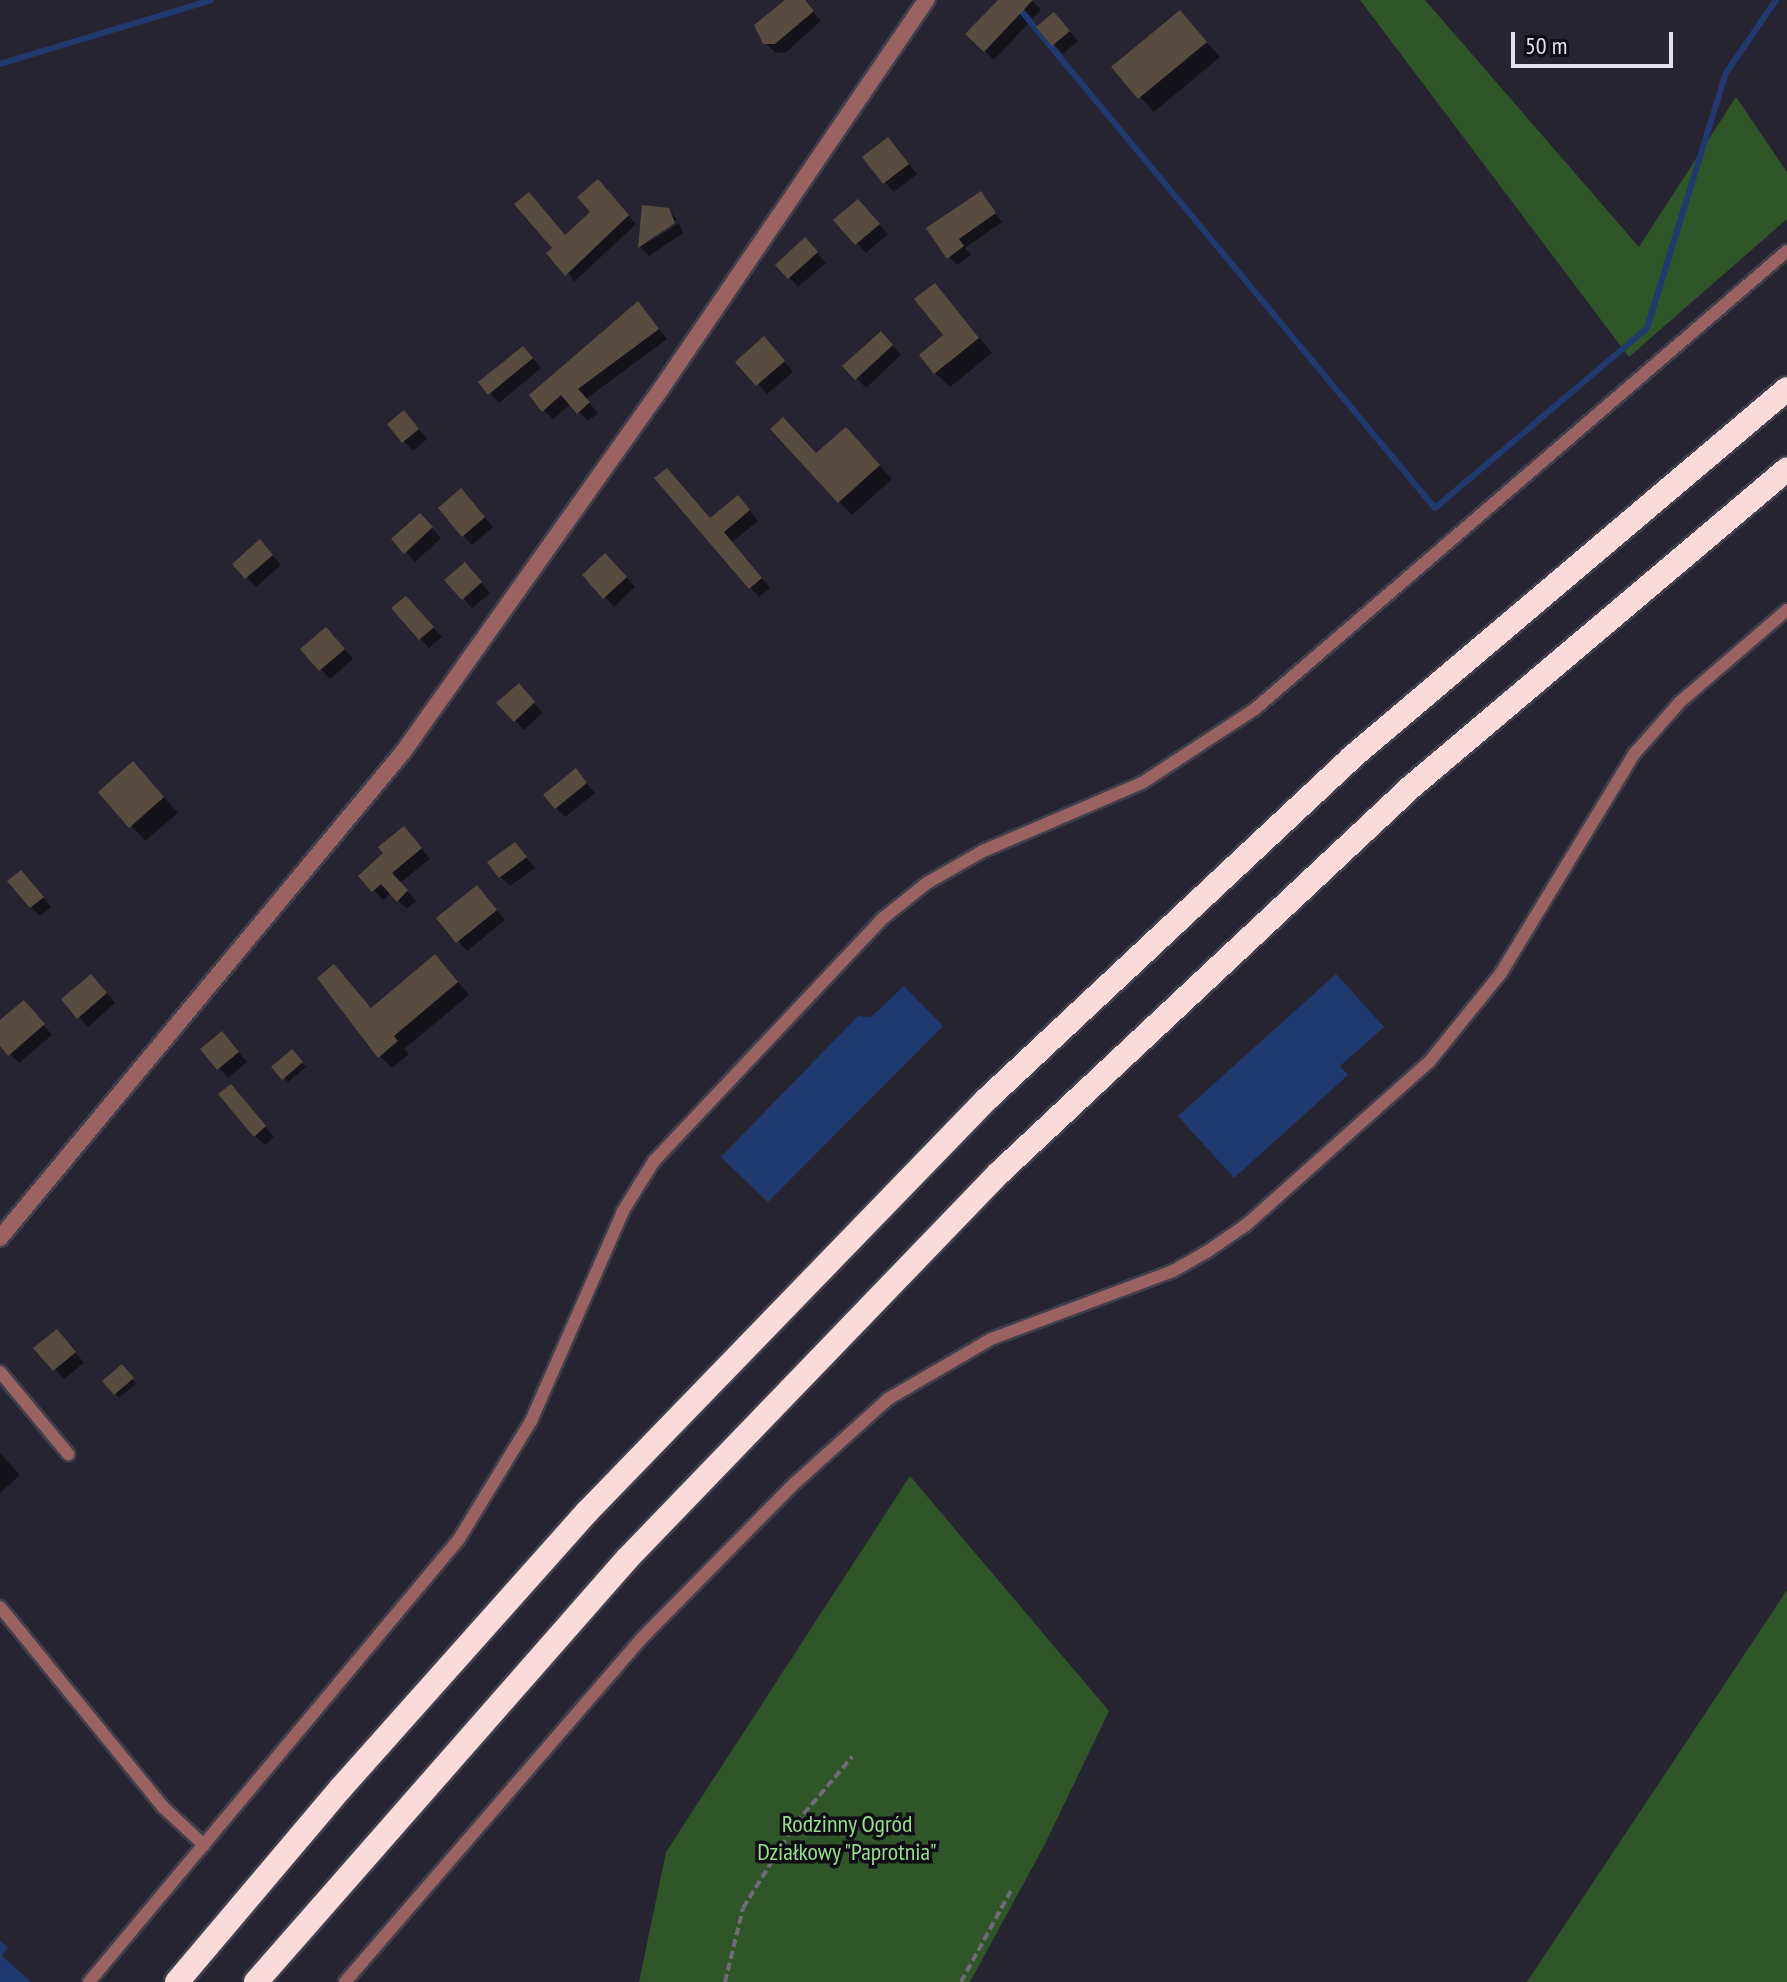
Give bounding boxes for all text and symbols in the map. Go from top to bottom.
scale bar [1515,16,1677,66]
text: 50 m [1525,30,1567,61]
park label: Rodzinny Ogród Działkowy "Paprotnia" [756,1810,938,1866]

